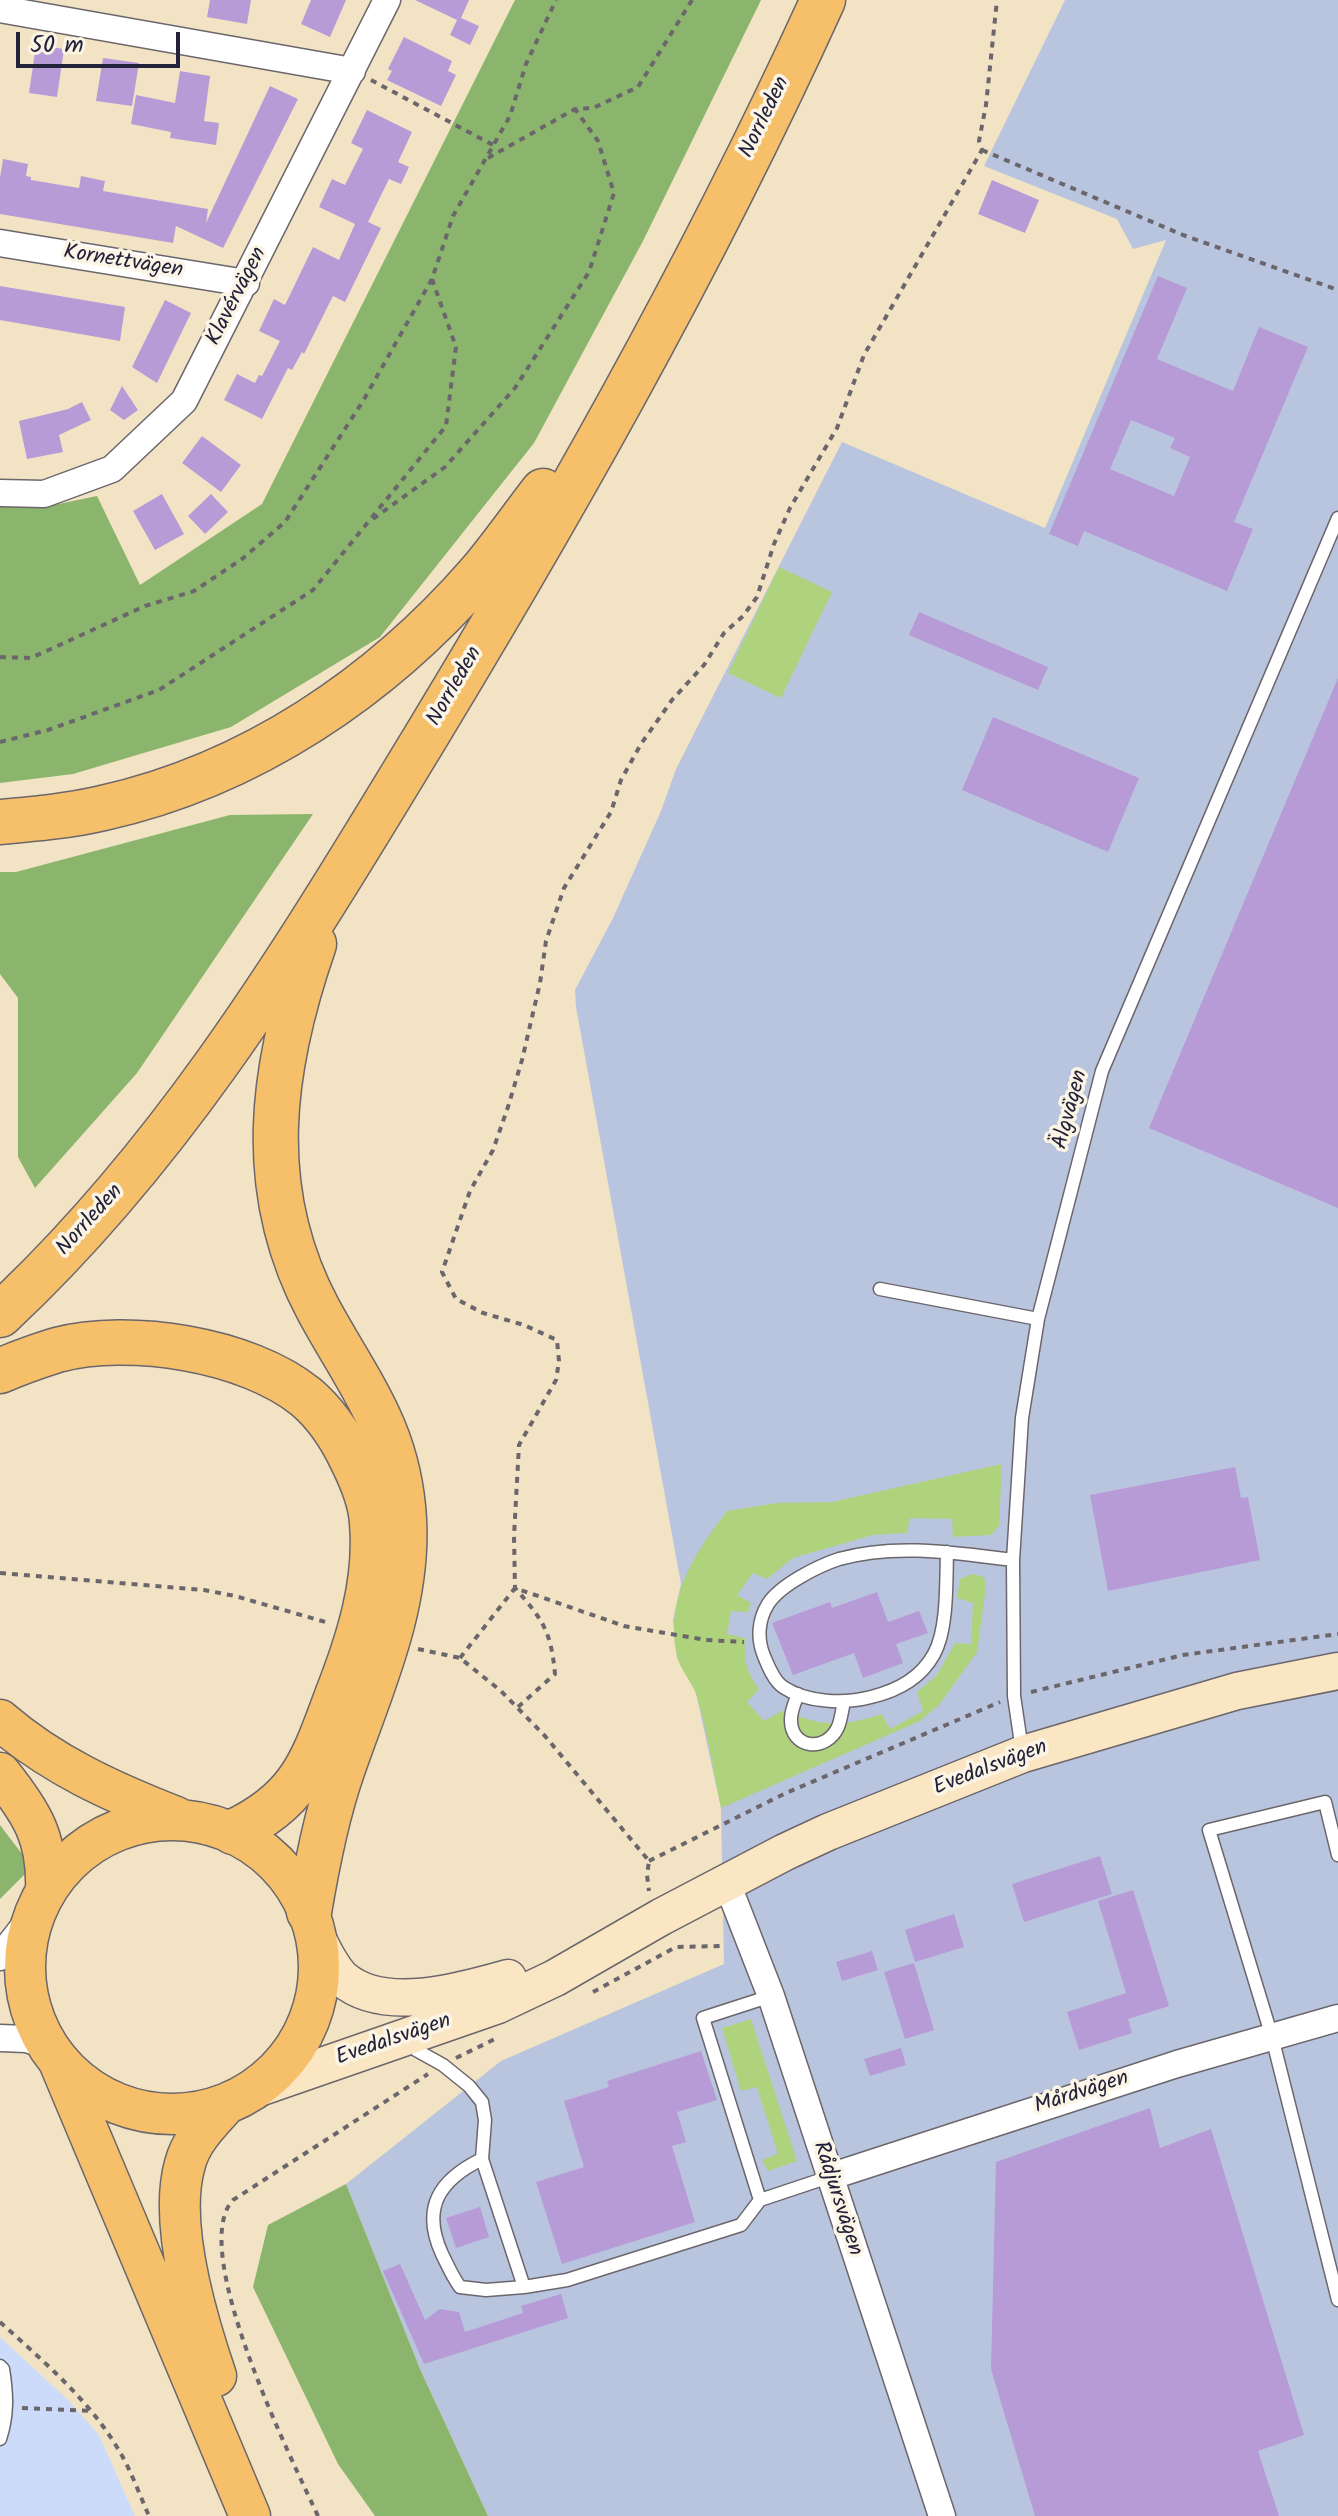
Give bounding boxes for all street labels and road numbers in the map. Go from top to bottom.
street label: Norrleden [735,73,797,163]
street label: Kornettvägen [61,241,185,285]
street label: Klavérvägen [202,243,274,351]
street label: Norrleden [423,643,489,731]
street label: Älgvägen [1049,1067,1095,1153]
street label: Norrleden [52,1180,130,1262]
street label: Evedalsvägen [930,1735,1052,1803]
street label: Evedalsvägen [333,2009,455,2073]
street label: Mårdvägen [1031,2066,1133,2122]
street label: Rådjursvägen [805,2138,867,2260]

